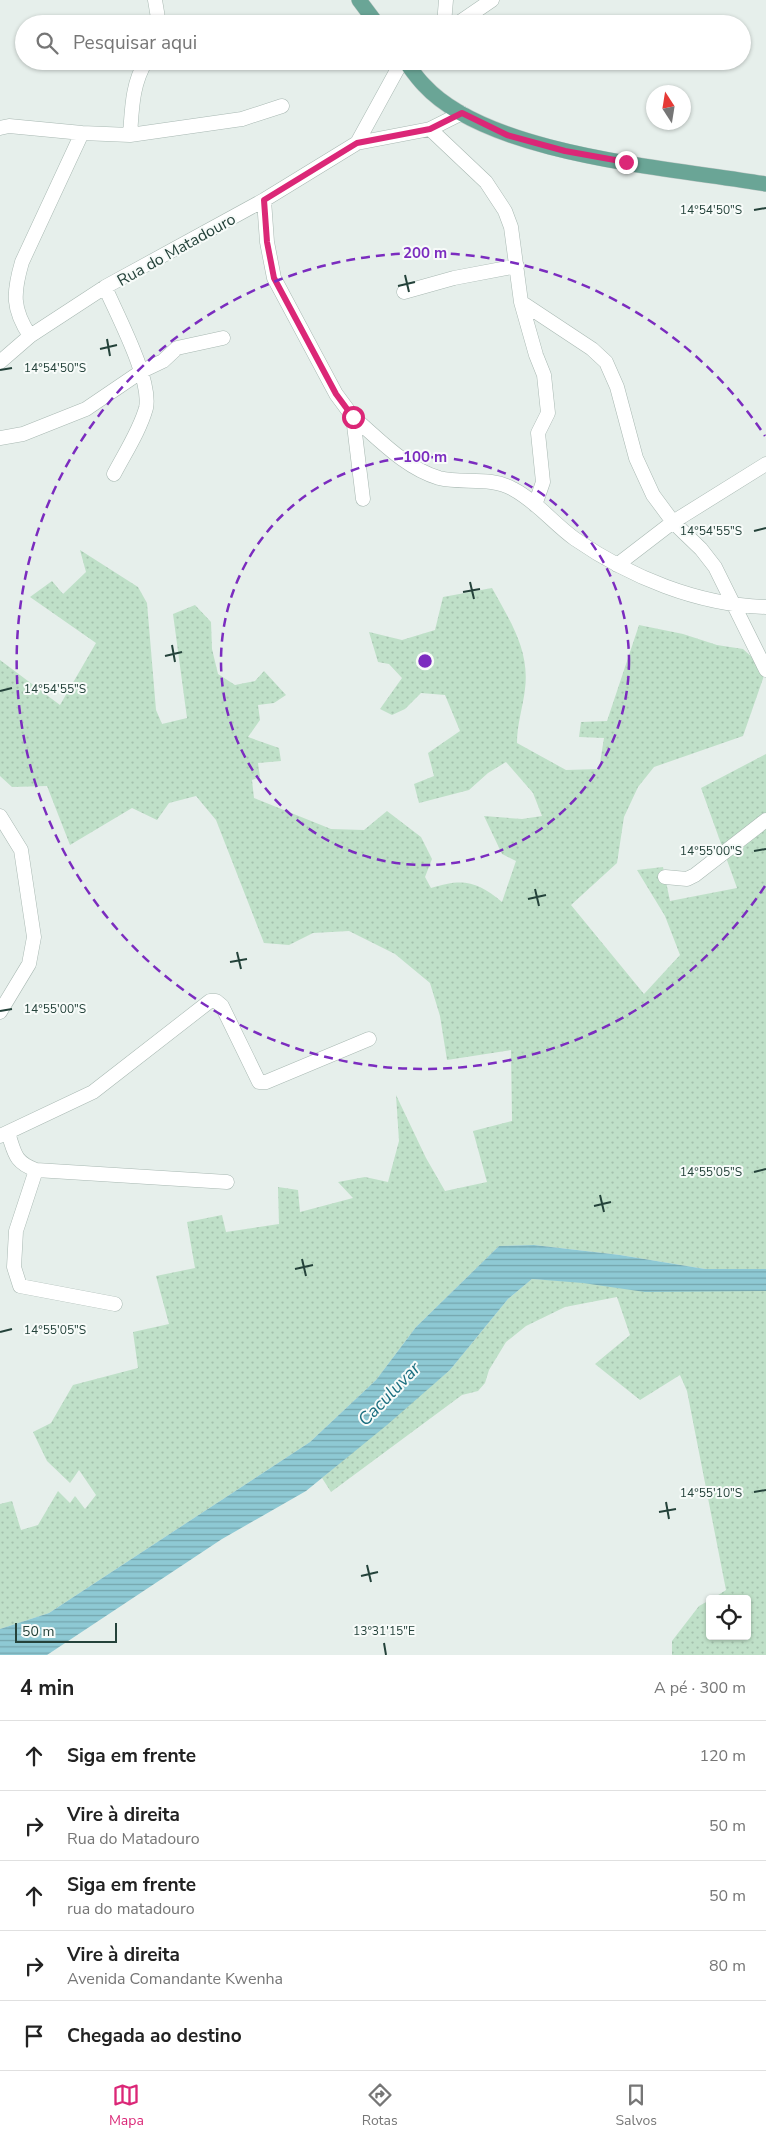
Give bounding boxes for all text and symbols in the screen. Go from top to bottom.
search box [15,15,751,70]
icon: search [33,29,61,57]
text: Pesquisar aqui [73,30,197,56]
north arrow [646,85,691,130]
route end [615,151,638,174]
text: 14°54'50"S [680,202,742,218]
street label: Rua do Matadouro [113,208,240,292]
text: 200 m [403,243,447,263]
text: 14°54'50"S [24,360,86,376]
route start [342,406,365,429]
text: 100 m [403,447,447,467]
text: 14°54'55"S [680,523,742,539]
centre of rings [416,652,434,670]
text: 14°54'55"S [24,681,86,697]
text: 14°55'00"S [680,843,742,859]
text: 14°55'00"S [24,1001,86,1017]
text: 14°55'05"S [680,1164,742,1180]
text: 14°55'05"S [24,1322,86,1338]
water label: Caculuvar [352,1356,426,1431]
text: 14°55'10"S [680,1485,742,1501]
map controls [706,1595,751,1640]
button: locate [706,1595,751,1640]
scale bar [15,1620,118,1643]
text: 50 m [22,1622,54,1641]
text: 13°31'15"E [353,1623,415,1639]
text: 4 min [20,1674,74,1702]
text: A pé · 300 m [654,1677,746,1699]
icon: ahead [20,1742,48,1770]
text: Siga em frente [67,1743,196,1769]
text: 120 m [699,1745,746,1767]
text: Vire à direita [67,1802,180,1828]
icon: right [20,1812,48,1840]
text: 50 m [709,1815,746,1837]
text: Rua do Matadouro [67,1828,200,1850]
text: Siga em frente [67,1872,196,1898]
icon: ahead [20,1882,48,1910]
text: 50 m [709,1885,746,1907]
text: rua do matadouro [67,1898,195,1920]
text: Vire à direita [67,1942,180,1968]
icon: right [20,1952,48,1980]
text: 80 m [709,1955,746,1977]
text: Avenida Comandante Kwenha [67,1968,283,1990]
icon: arrive [20,2022,48,2050]
text: Chegada ao destino [67,2023,242,2049]
tab: Mapa [109,2081,144,2130]
tab: Rotas [362,2081,398,2130]
tab: Salvos [615,2081,657,2130]

